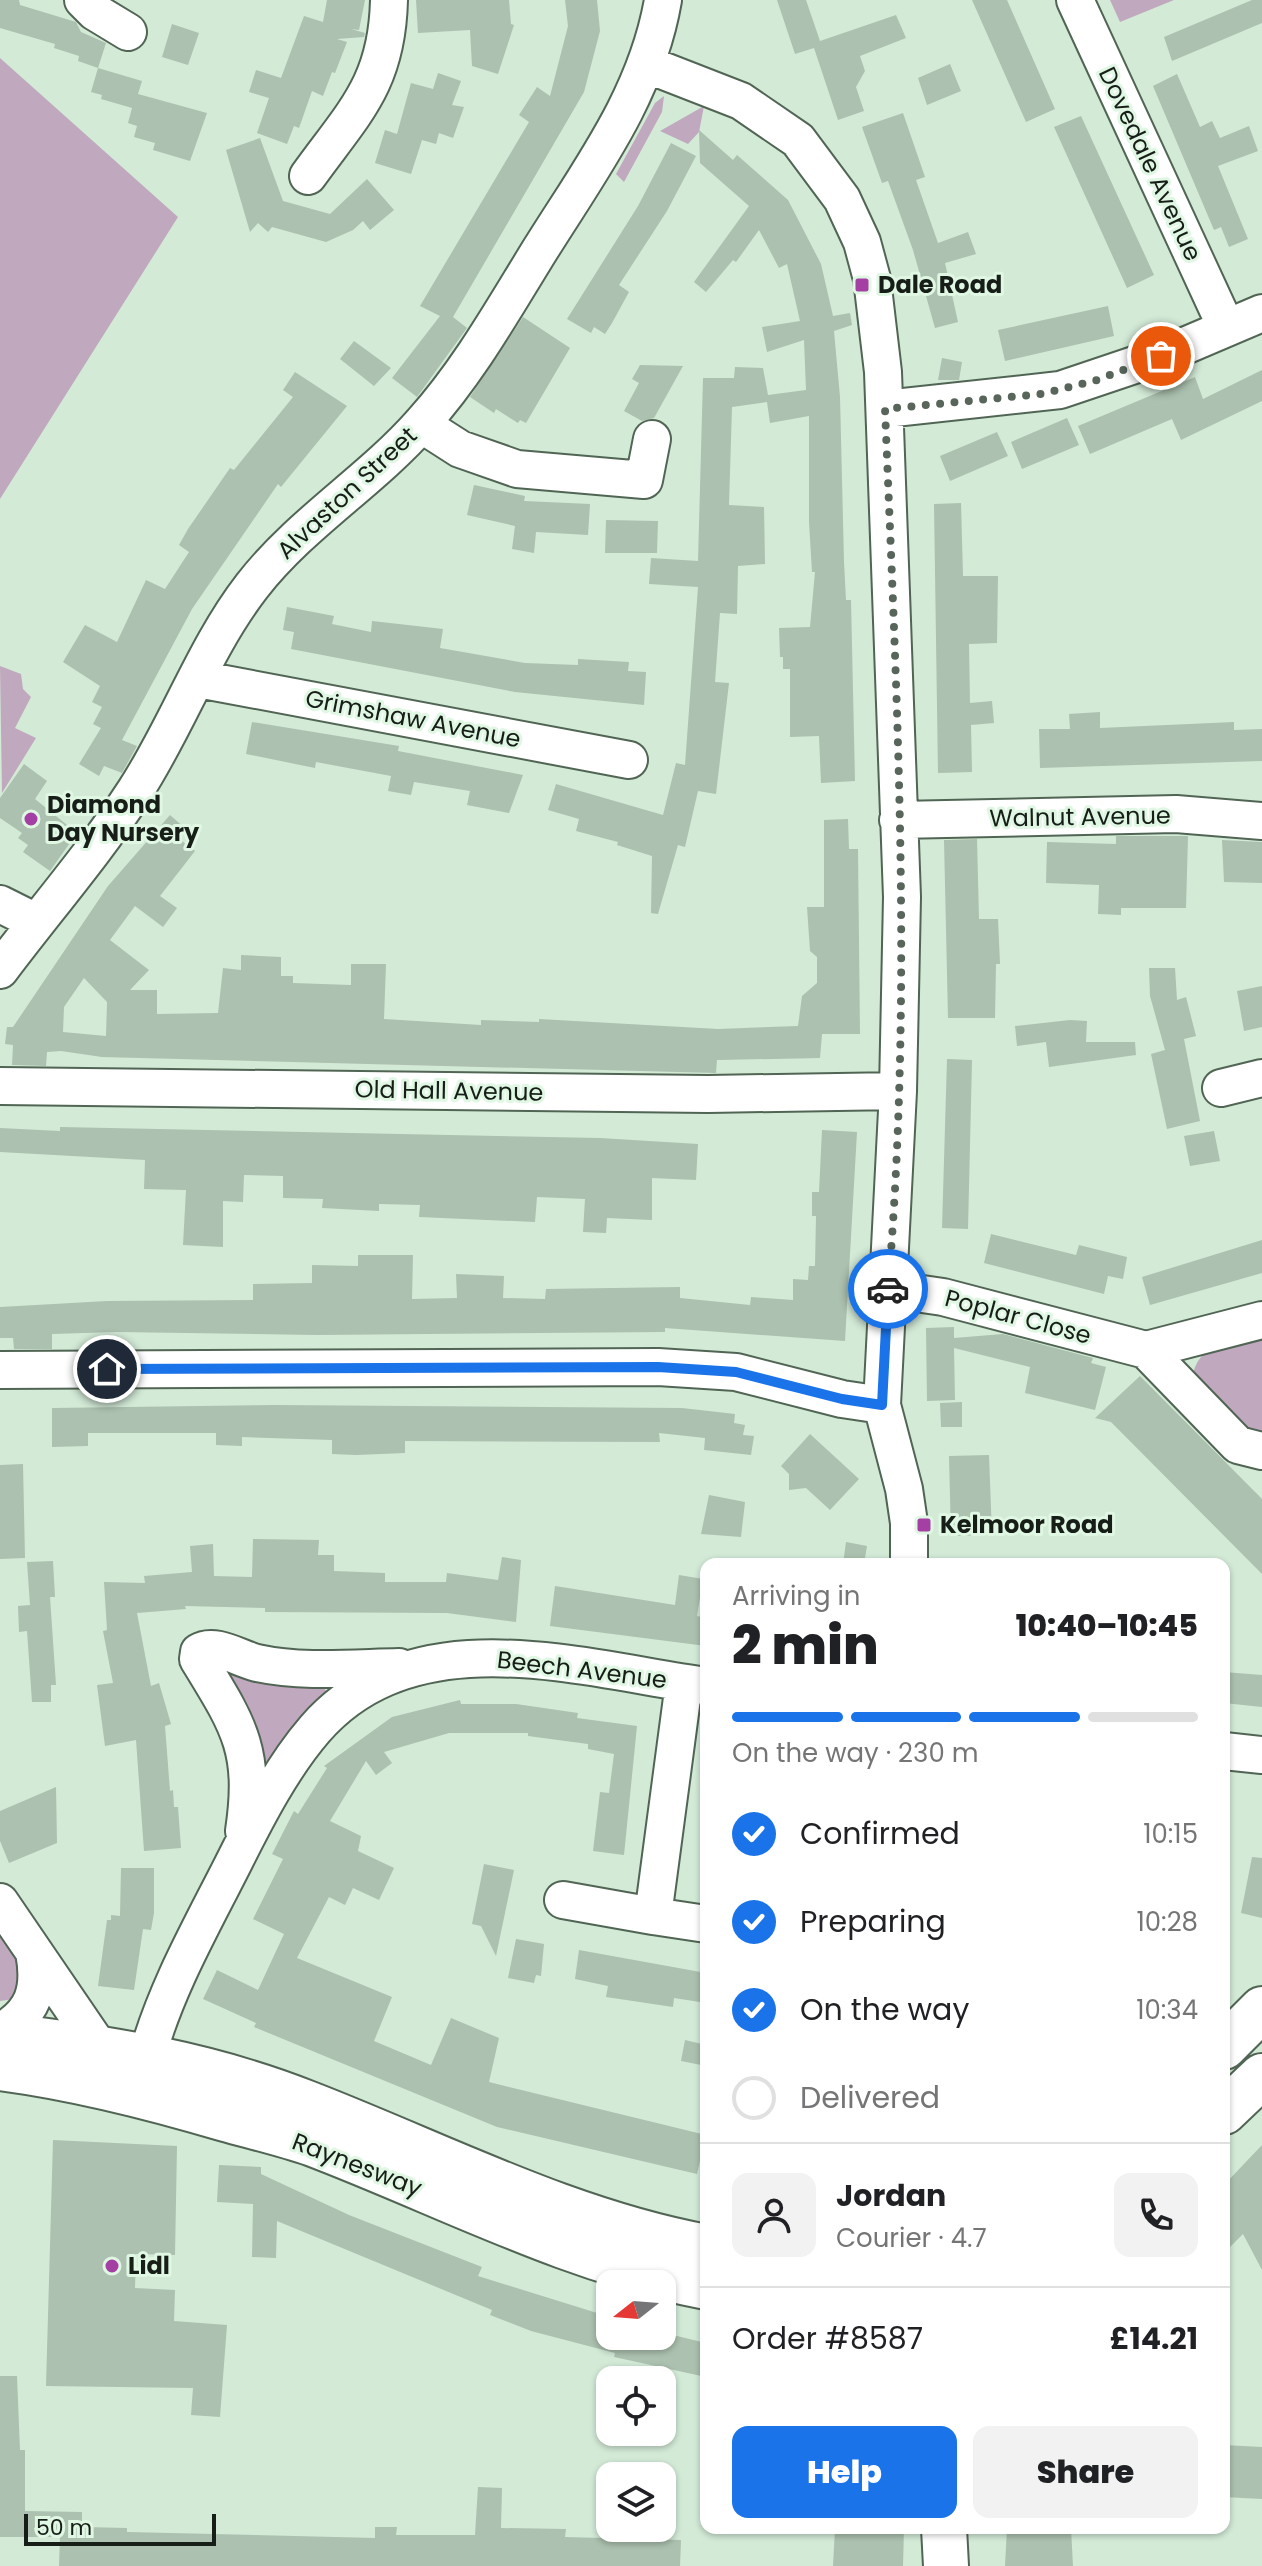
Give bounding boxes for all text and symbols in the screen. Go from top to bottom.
street label: Dovedale Avenue [1091,61,1210,266]
place label: Dale Road [878,268,1002,301]
marker: Dale Road [853,276,871,294]
pin [1127,322,1195,390]
icon: bag [1139,334,1183,378]
street label: Alvaston Street [269,419,424,566]
street label: Grimshaw Avenue [303,681,524,756]
place label: Diamond Day Nursery [47,788,200,849]
street label: Walnut Avenue [989,798,1171,835]
marker: Diamond Day Nursery [22,810,40,828]
street label: Old Hall Avenue [354,1072,544,1109]
courier [848,1249,928,1329]
icon: car [866,1267,910,1311]
street label: Poplar Close [941,1281,1095,1352]
pin [73,1335,141,1403]
icon: home [85,1347,129,1391]
place label: Kelmoor Road [940,1508,1113,1541]
marker: Kelmoor Road [915,1516,933,1534]
text: Arriving in [732,1578,861,1614]
text: 10:40–10:45 [1016,1604,1198,1647]
text: 2 min [732,1609,879,1682]
street label: Beech Avenue [495,1643,669,1696]
text: On the way · 230 m [732,1735,978,1771]
icon: check [732,1812,776,1856]
text: Confirmed [800,1812,960,1855]
text: 10:15 [1143,1816,1198,1852]
icon: check [732,1900,776,1944]
text: Preparing [800,1900,946,1943]
text: 10:28 [1136,1904,1198,1940]
icon: check [732,1988,776,2032]
text: On the way [800,1988,969,2031]
text: 10:34 [1136,1992,1198,2028]
text: Delivered [800,2076,940,2119]
street label: Raynesway [288,2125,427,2205]
button: person [732,2173,816,2257]
button: phone [1114,2173,1198,2257]
text: Jordan [836,2174,946,2217]
text: Courier · 4.7 [836,2220,987,2256]
place label: Lidl [128,2249,170,2282]
marker: Lidl [103,2257,121,2275]
north arrow [596,2270,676,2350]
map controls [596,2270,676,2542]
text: Order #8587 [732,2317,923,2360]
text: £14.21 [1110,2317,1198,2360]
button: locate [596,2366,676,2446]
button: Help [732,2426,957,2518]
button: Share [973,2426,1198,2518]
button: layers [596,2462,676,2542]
scale bar [24,2510,216,2546]
text: 50 m [36,2512,92,2543]

